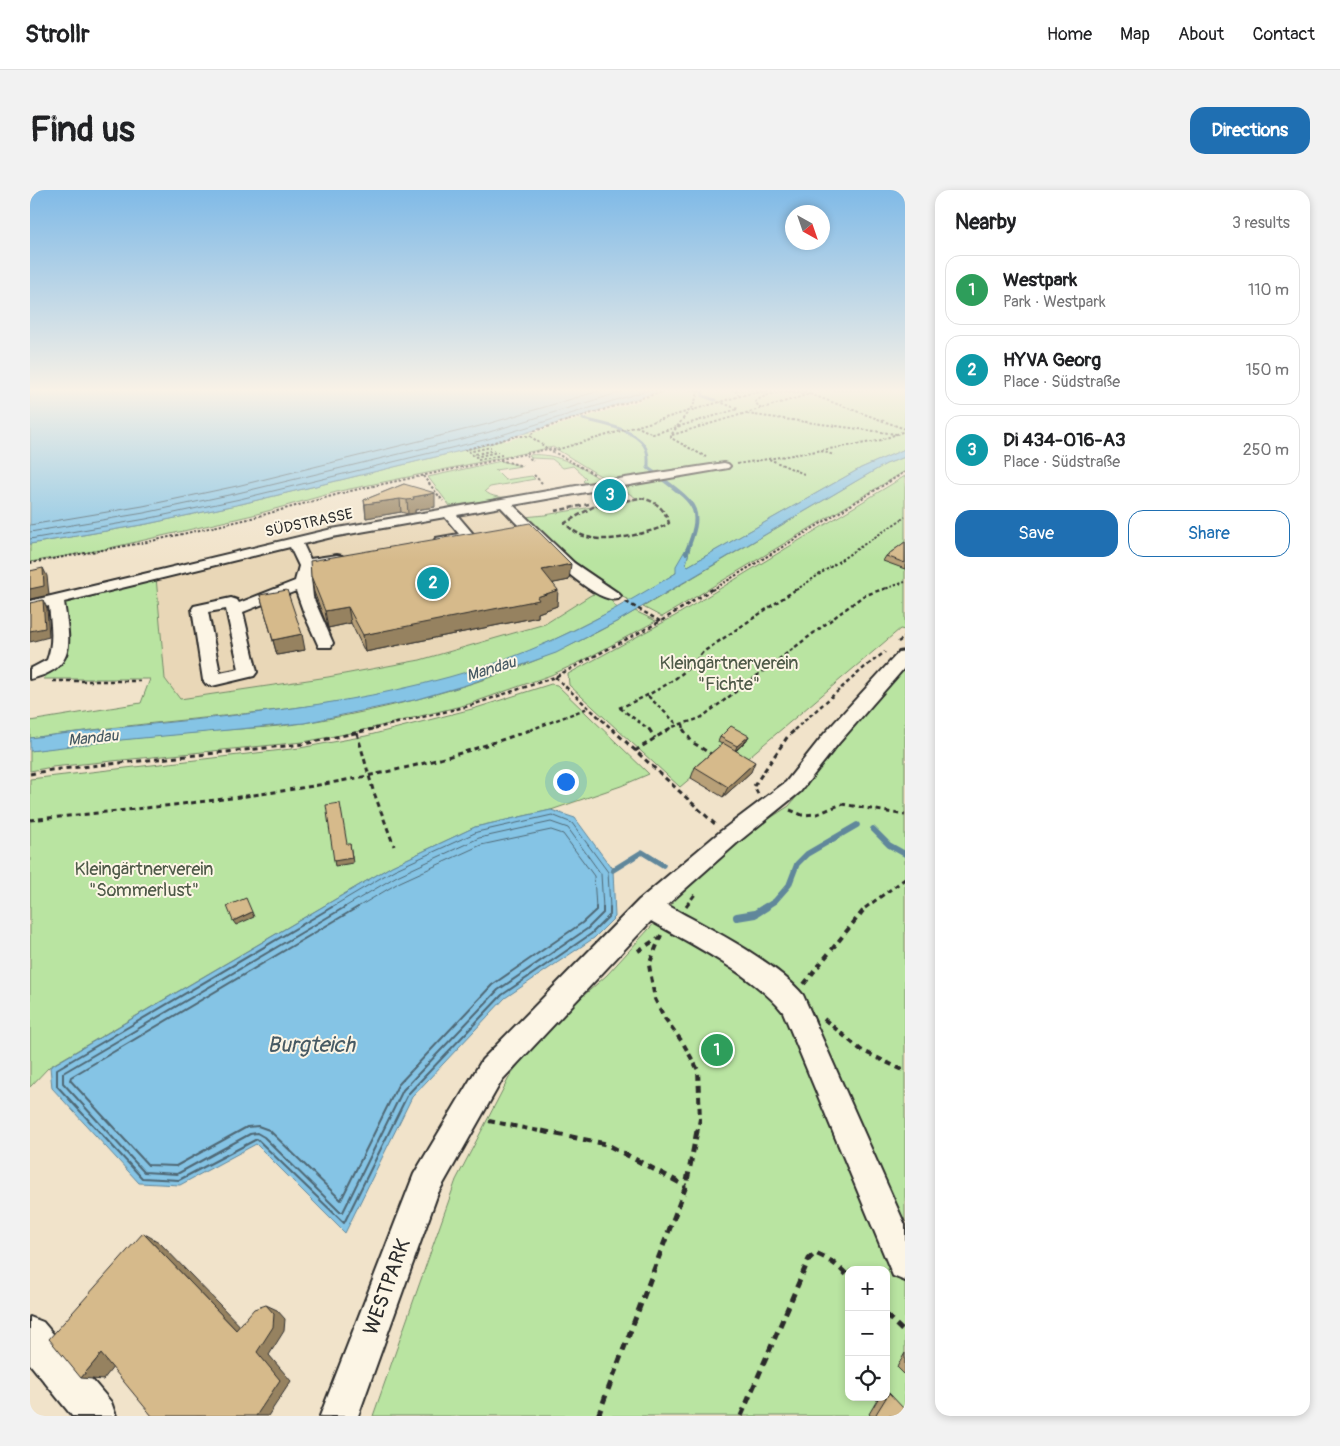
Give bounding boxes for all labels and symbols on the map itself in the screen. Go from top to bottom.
north arrow [785,205,830,250]
pin: 3 [594,476,626,514]
street label: SÜDSTRASSE [263,504,355,542]
pin: 2 [417,564,449,602]
water label: Mandau [464,652,519,686]
park label: Kleingärtnerverein "Fichte" [659,652,799,696]
water label: Mandau [67,725,120,751]
your location [553,769,579,795]
park label: Kleingärtnerverein "Sommerlust" [74,858,214,902]
water label: Burgteich [267,1031,356,1059]
pin: 1 [701,1031,733,1069]
street label: WESTPARK [357,1235,417,1339]

